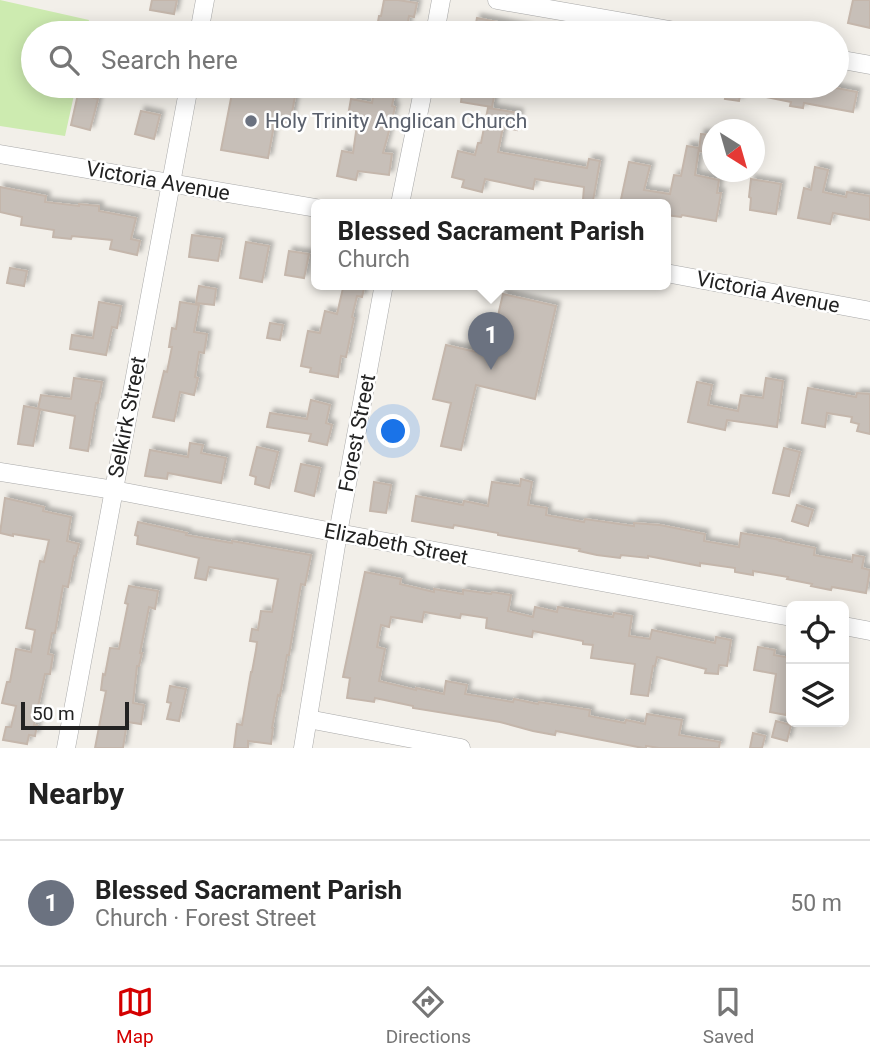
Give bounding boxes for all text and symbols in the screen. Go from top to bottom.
search box [21,21,849,98]
icon: search [45,41,83,79]
text: Search here [101,45,238,75]
place label: Holy Trinity Anglican Church [265,109,527,133]
marker: Holy Trinity Anglican Church [243,113,259,129]
north arrow [702,119,765,182]
street label: Victoria Avenue [84,157,232,205]
popup [311,199,671,290]
text: Blessed Sacrament Parish [337,216,645,246]
text: Church [337,246,410,273]
street label: Victoria Avenue [694,266,842,318]
pin: 1 [468,312,514,370]
street label: Selkirk Street [104,354,151,480]
street label: Forest Street [334,372,380,494]
your location [376,414,410,448]
street label: Elizabeth Street [322,518,470,570]
map controls [786,601,849,727]
button: locate [786,601,849,664]
button: layers [786,664,849,727]
scale bar [21,699,130,731]
text: 50 m [32,702,75,725]
text: Nearby [28,776,124,811]
text: Blessed Sacrament Parish [95,875,402,905]
text: 1 [44,890,58,917]
text: 50 m [790,890,842,917]
text: Church · Forest Street [95,905,316,932]
tab: Map [116,983,154,1048]
tab: Directions [386,983,471,1048]
tab: Saved [703,983,754,1048]

